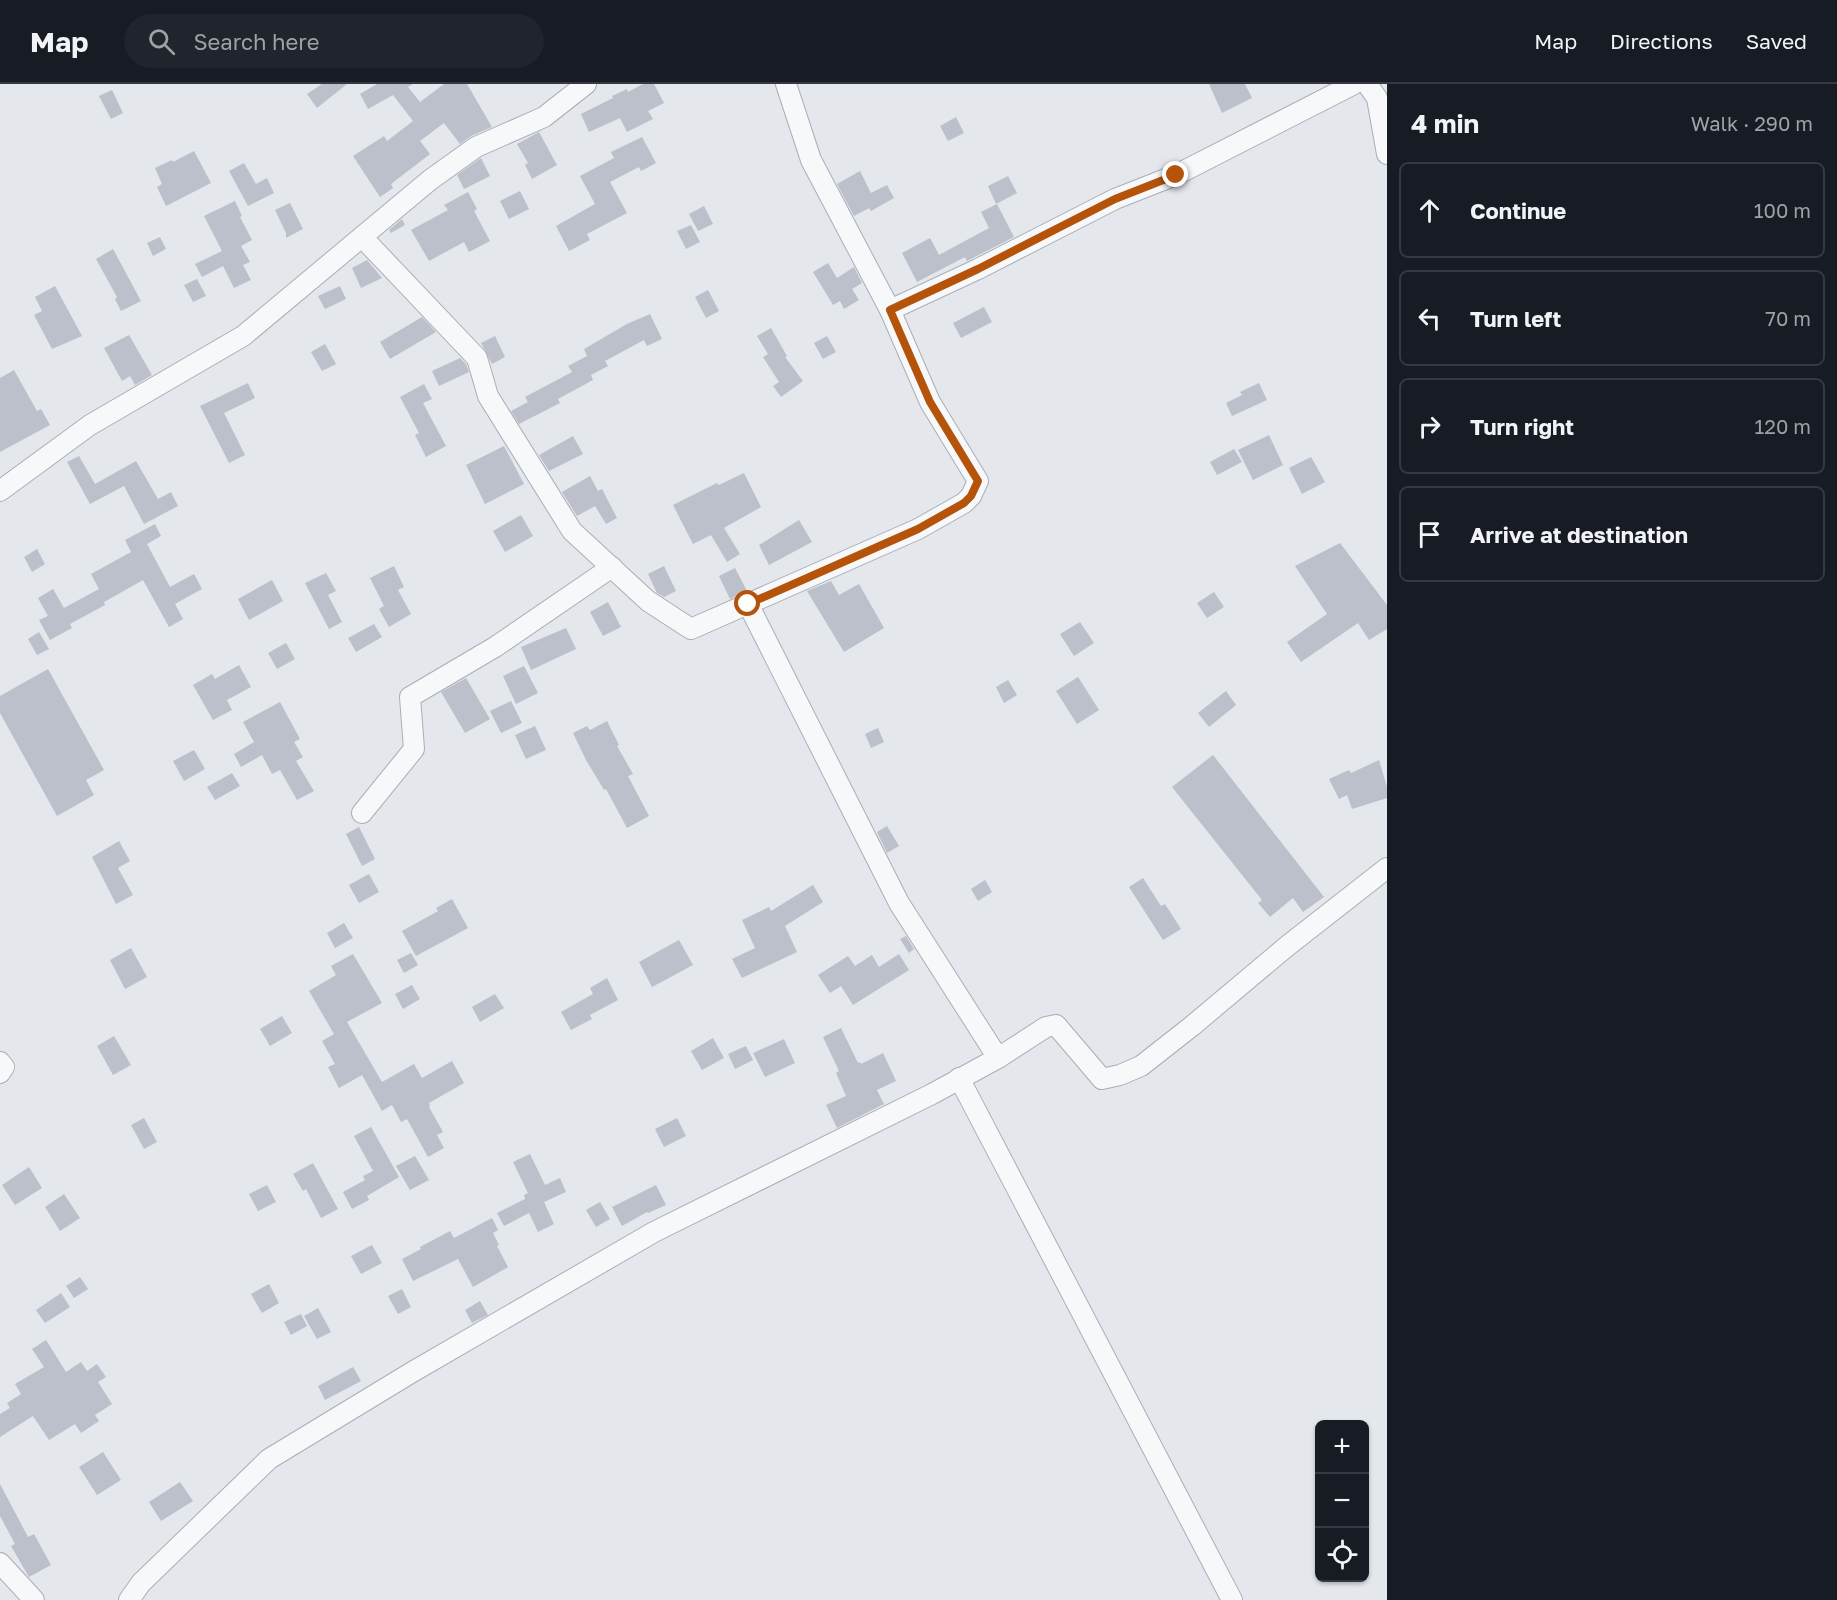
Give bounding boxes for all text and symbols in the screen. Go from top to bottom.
search box [124,14,544,68]
text: Map [30,25,88,58]
icon: search [145,25,178,58]
text: Search here [193,28,319,55]
text: Map [1534,28,1577,54]
text: Directions [1610,28,1713,54]
text: Saved [1746,28,1807,54]
text: 4 min [1411,108,1479,139]
text: Walk · 290 m [1691,111,1813,135]
route end [1162,161,1188,187]
icon: ahead [1413,194,1446,227]
text: Continue [1470,197,1566,224]
text: 100 m [1754,198,1811,222]
icon: left [1413,302,1446,335]
text: Turn left [1470,305,1561,332]
text: 70 m [1765,306,1811,330]
icon: right [1413,410,1446,443]
text: Turn right [1470,413,1574,440]
text: 120 m [1755,414,1811,438]
icon: arrive [1413,518,1446,551]
text: Arrive at destination [1470,521,1688,548]
route start [734,590,760,616]
map controls [1315,1420,1369,1582]
button: + [1315,1420,1369,1474]
button: − [1315,1474,1369,1528]
button: locate [1315,1528,1369,1582]

